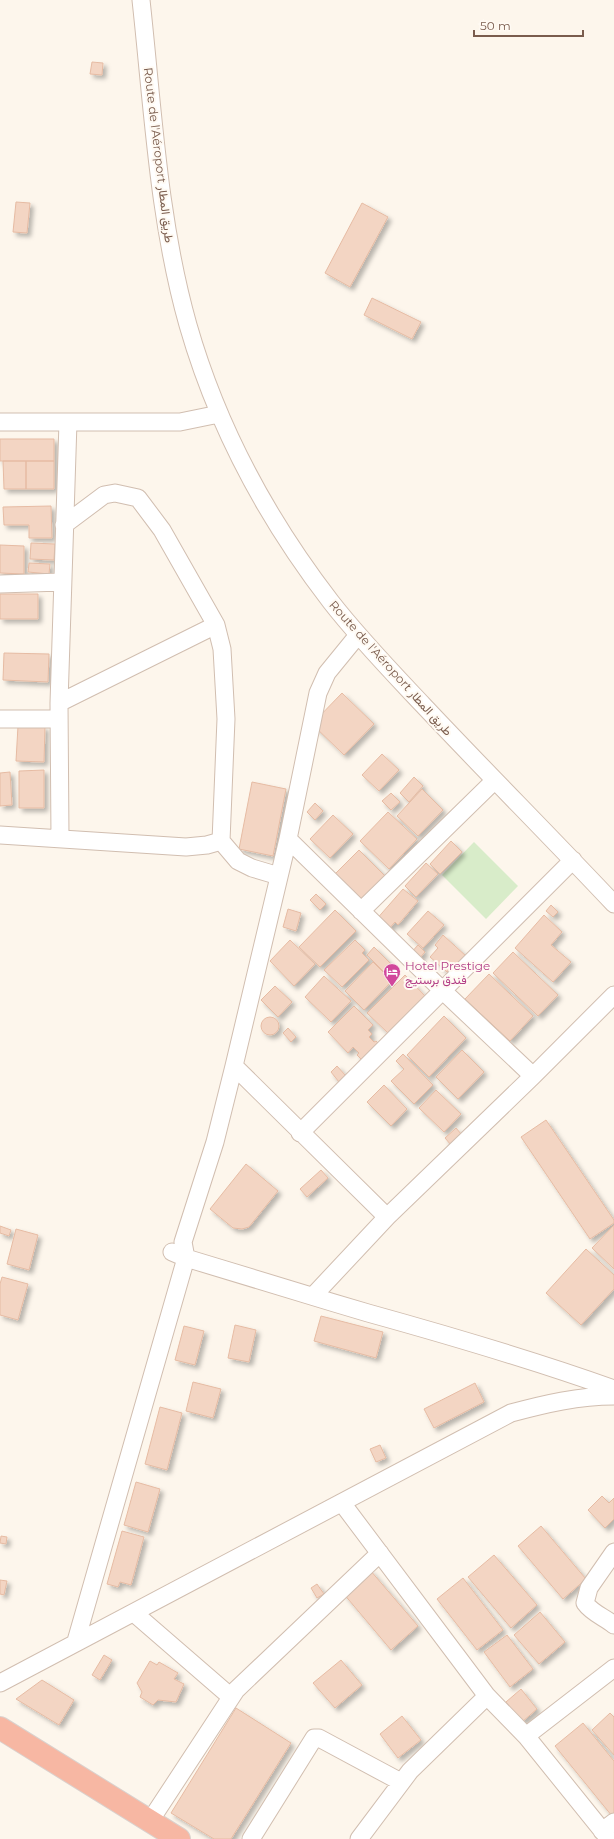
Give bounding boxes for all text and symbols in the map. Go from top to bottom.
scale bar [474,12,583,38]
text: 50 m [480,18,511,33]
street label: Route de l'Aéroport طريق المطار [140,66,177,244]
street label: Route de l'Aéroport طريق المطار [326,597,456,739]
place label: Hotel Prestige فندق برستيج [405,958,490,989]
hotel icon: Hotel Prestige فندق برستيج [382,962,402,987]

